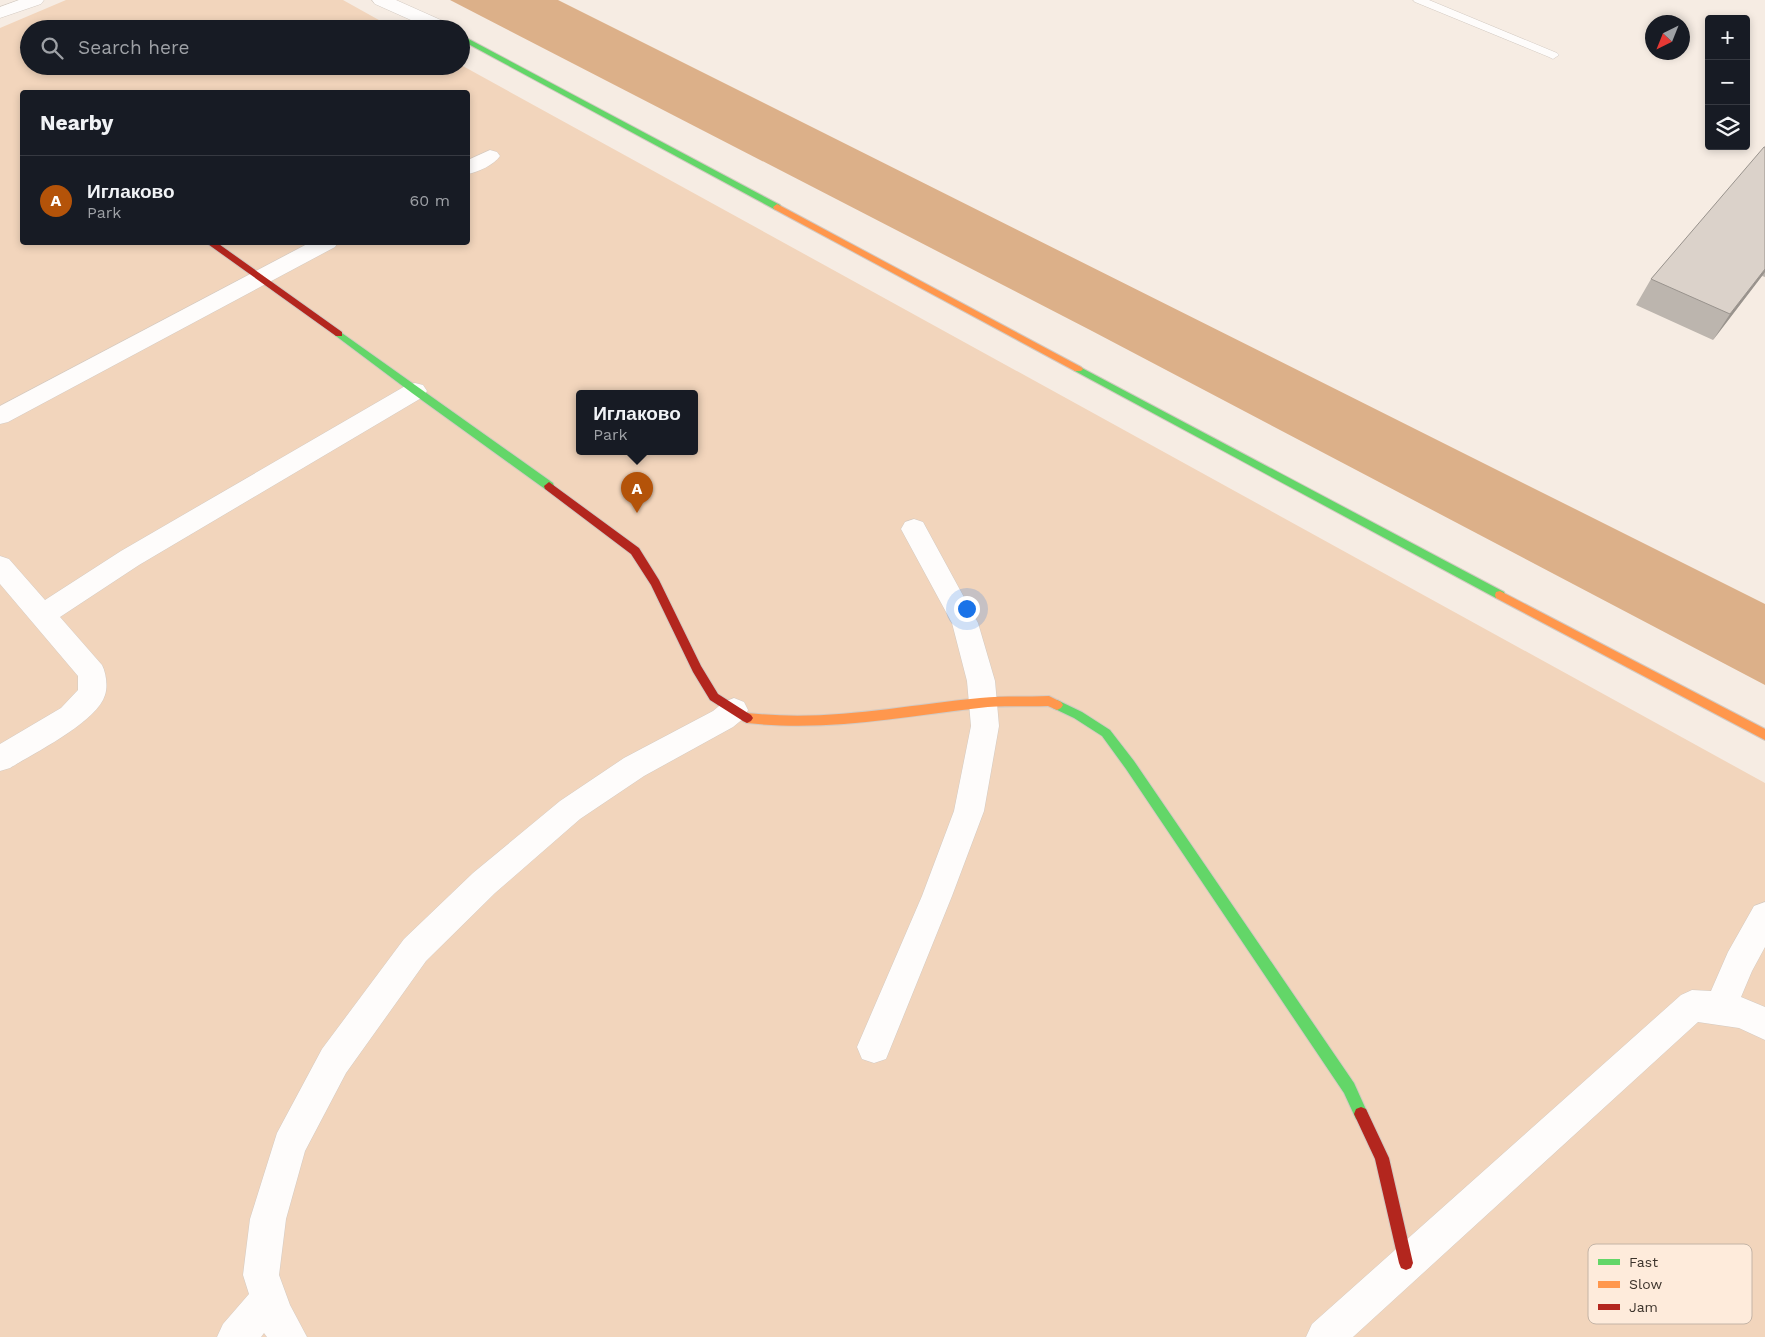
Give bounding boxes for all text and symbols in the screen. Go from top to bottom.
north arrow [1645,15,1690,60]
map controls [1705,15,1750,150]
button: + [1705,15,1750,60]
search box [20,20,470,75]
icon: search [38,34,66,62]
text: Search here [78,36,189,59]
button: − [1705,60,1750,105]
button: layers [1705,105,1750,150]
text: Nearby [40,110,113,135]
text: Иглаково [87,180,175,203]
text: A [51,191,61,210]
text: 60 m [410,191,450,210]
text: Park [87,203,121,222]
popup [576,390,698,455]
text: Иглаково [593,402,681,425]
text: Park [593,425,628,444]
pin: A [621,472,653,513]
your location [954,596,980,622]
legend [1588,1244,1752,1324]
text: Fast [1629,1254,1658,1270]
text: Slow [1629,1276,1662,1292]
text: Jam [1629,1299,1658,1315]

